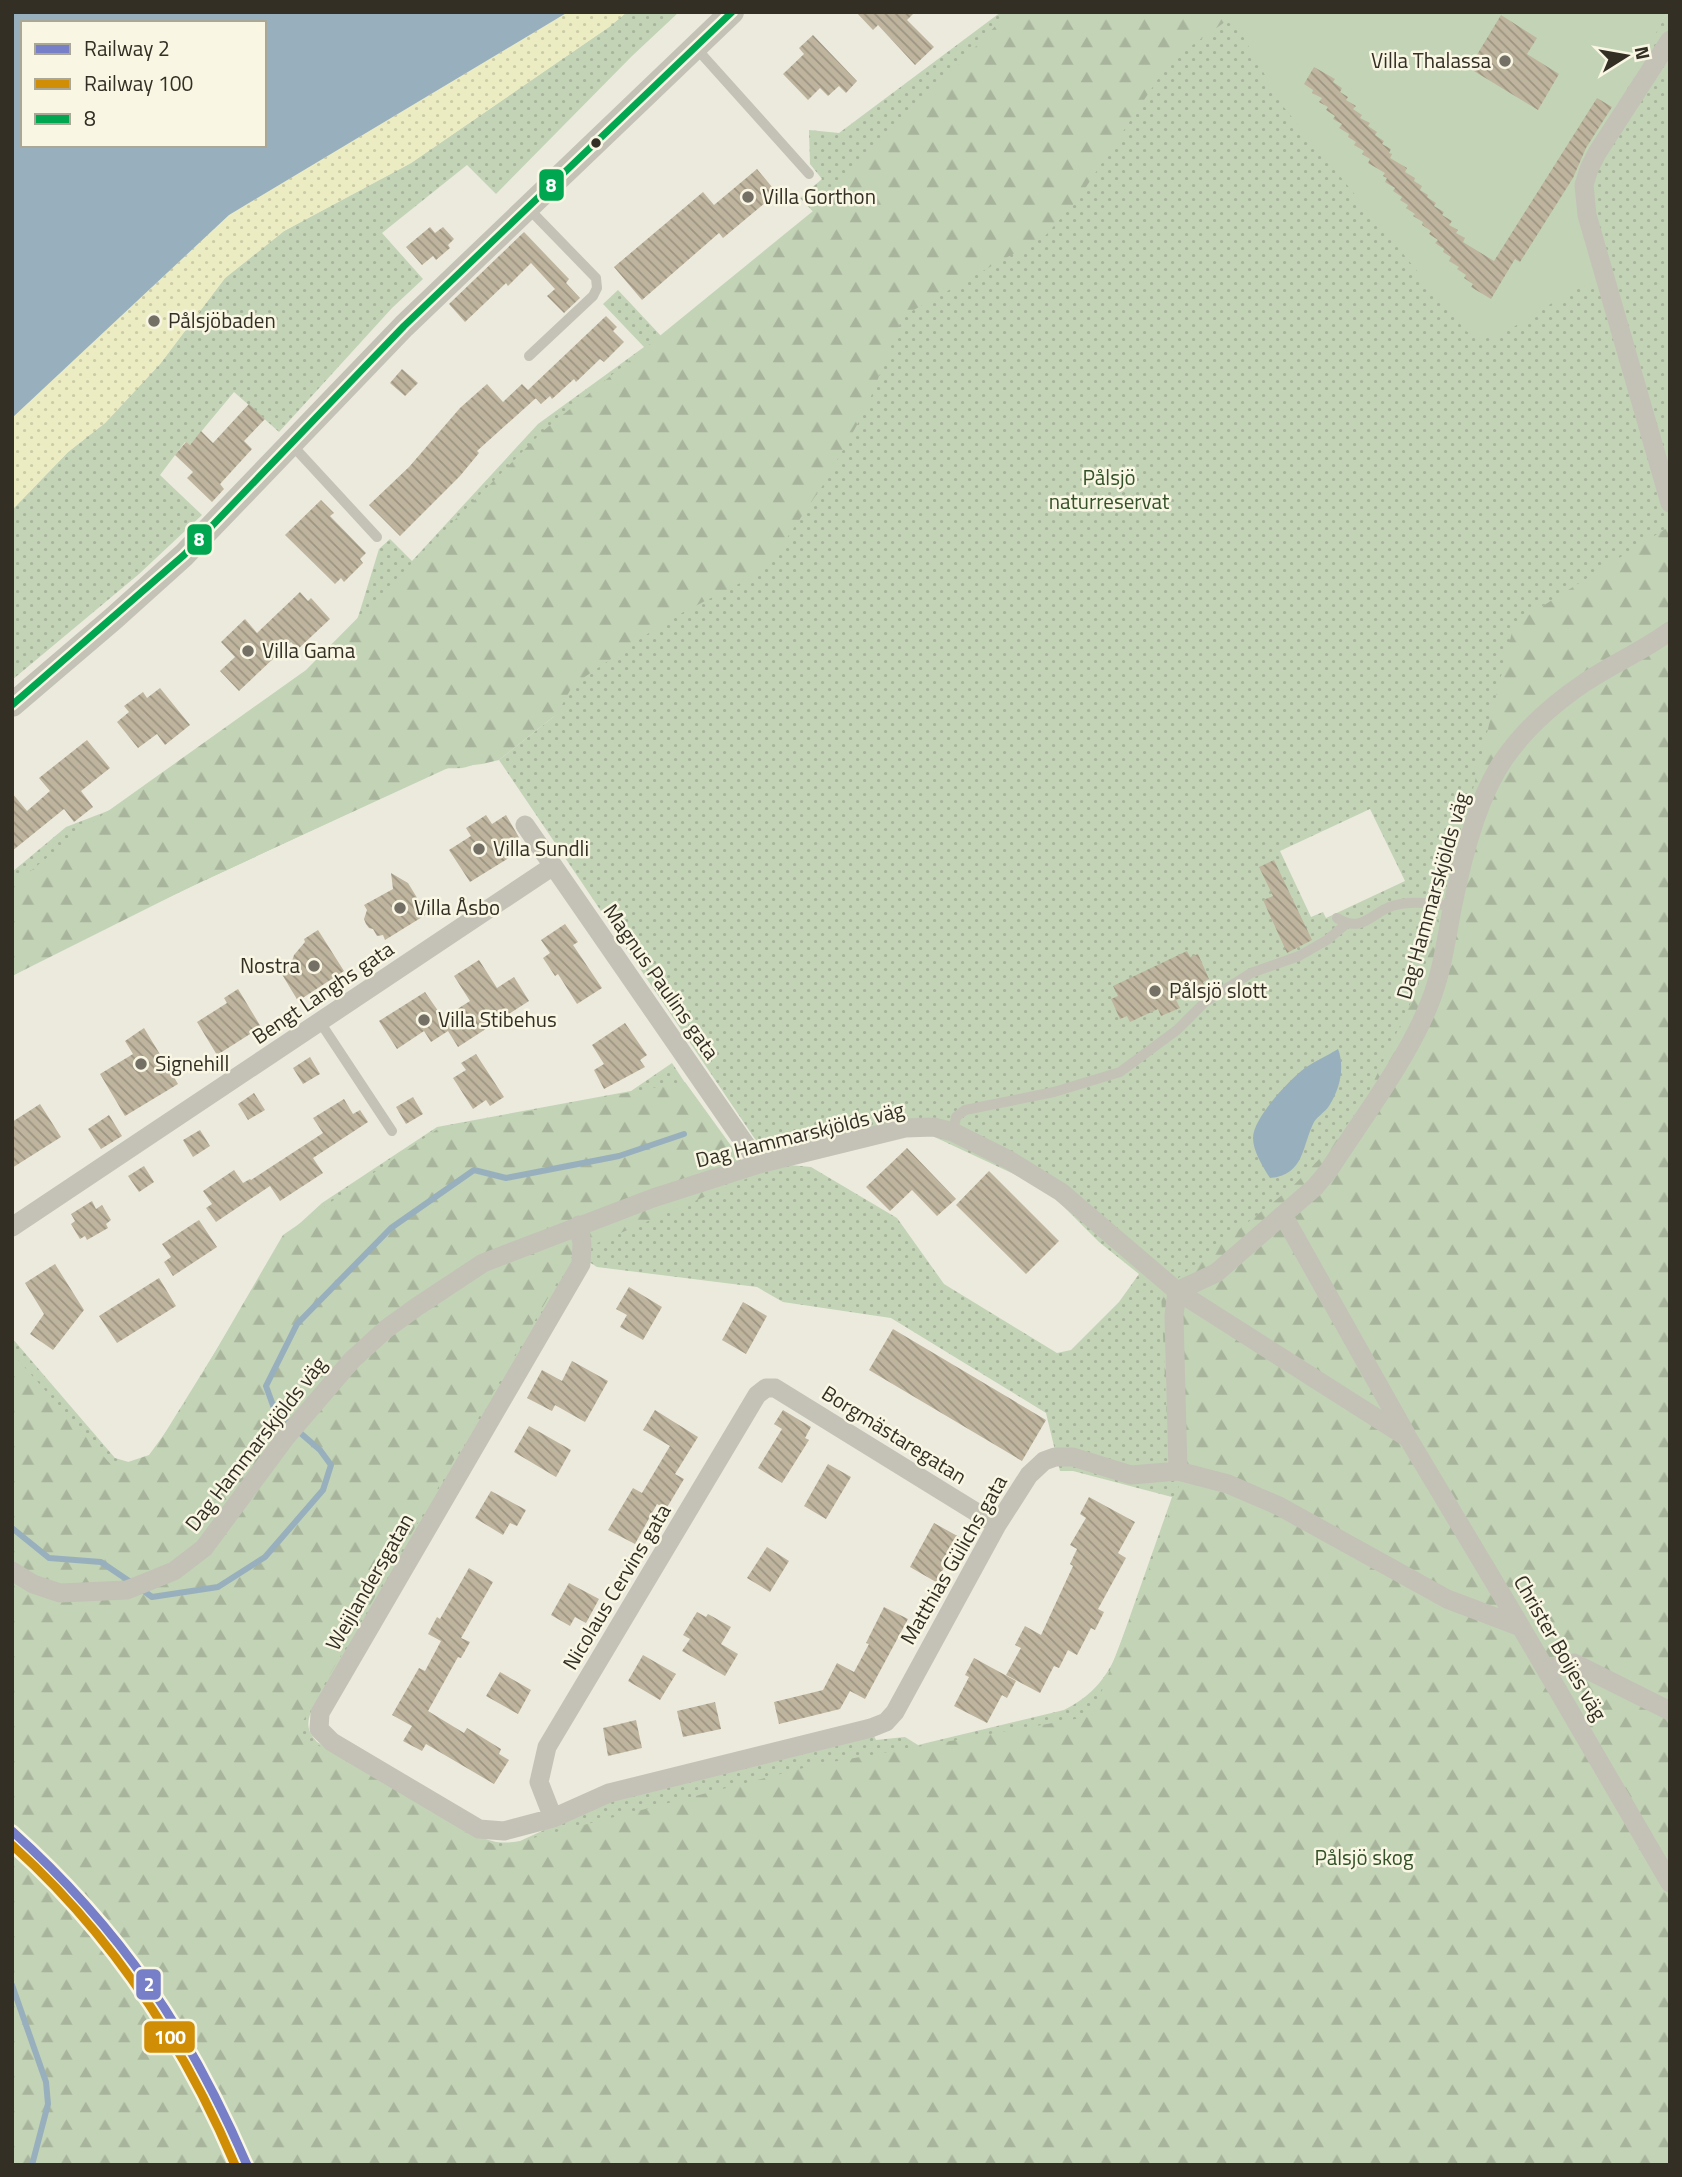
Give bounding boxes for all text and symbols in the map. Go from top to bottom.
legend [21,21,266,147]
north arrow [1591,21,1661,91]
text: Railway 2 [84,32,170,64]
text: N [1628,43,1659,62]
place label: Villa Thalassa [1371,44,1491,76]
marker: Villa Thalassa [1497,53,1513,69]
text: Railway 100 [84,67,193,99]
text: 8 [84,102,96,134]
unlabelled marker [589,136,603,150]
line badge: 8 [538,168,565,202]
text: 8 [546,170,557,199]
place label: Villa Gorthon [762,180,876,212]
marker: Villa Gorthon [740,189,756,205]
place label: Pålsjöbaden [168,304,276,336]
marker: Pålsjöbaden [146,313,162,329]
park label: Pålsjö naturreservat [1049,461,1170,517]
line badge: 8 [186,523,213,556]
text: 8 [194,524,205,553]
place label: Villa Gama [262,634,356,666]
marker: Villa Gama [240,643,256,659]
street label: Dag Hammarskjölds väg [1387,788,1477,1003]
place label: Villa Sundli [493,832,589,864]
marker: Villa Sundli [471,841,487,857]
place label: Villa Åsbo [414,891,500,923]
street label: Magnus Paulins gata [596,897,728,1066]
marker: Villa Åsbo [392,900,408,916]
street label: Bengt Langhs gata [245,932,400,1052]
place label: Nostra [240,949,300,981]
marker: Nostra [306,958,322,974]
place label: Pålsjö slott [1169,974,1268,1006]
marker: Pålsjö slott [1147,983,1163,999]
place label: Villa Stibehus [438,1003,557,1035]
marker: Villa Stibehus [416,1012,432,1028]
place label: Signehill [155,1047,229,1079]
marker: Signehill [133,1056,149,1072]
street label: Dag Hammarskjölds väg [692,1093,908,1175]
street label: Dag Hammarskjölds väg [177,1349,334,1538]
street label: Borgmästaregatan [816,1377,973,1492]
street label: Matthias Gülichs gata [891,1468,1015,1650]
street label: Nicolaus Cervins gata [554,1497,679,1676]
street label: Weijlandersgatan [317,1507,421,1656]
street label: Christer Boijes väg [1506,1569,1616,1727]
park label: Pålsjö skog [1314,1841,1414,1873]
line badge: 2 [135,1968,162,2001]
text: 2 [144,1969,154,1998]
line badge: 100 [143,2020,196,2054]
text: 100 [154,2022,186,2051]

